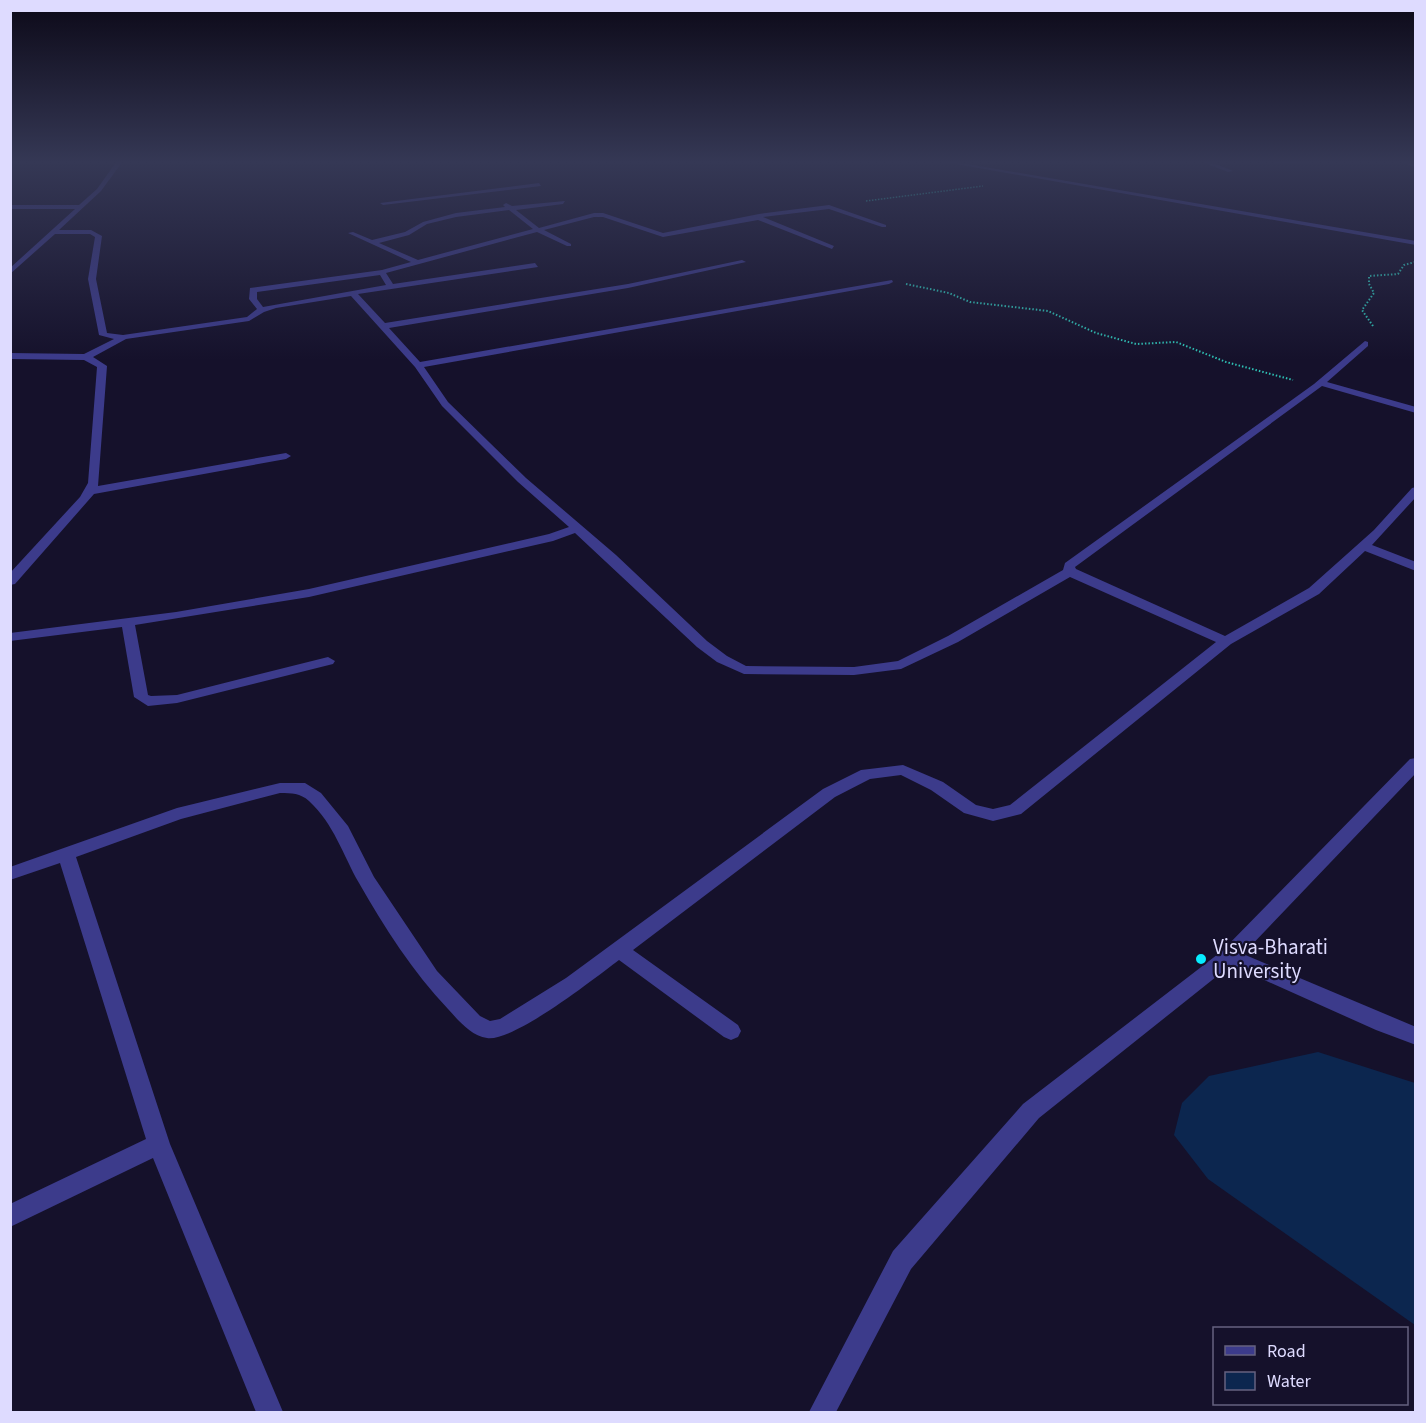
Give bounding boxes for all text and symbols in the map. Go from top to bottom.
place label: Visva-Bharati University [1213,932,1328,986]
marker: Visva-Bharati University [1194,952,1208,966]
legend [1213,1327,1408,1405]
text: Road [1267,1339,1306,1364]
text: Water [1267,1369,1311,1394]

